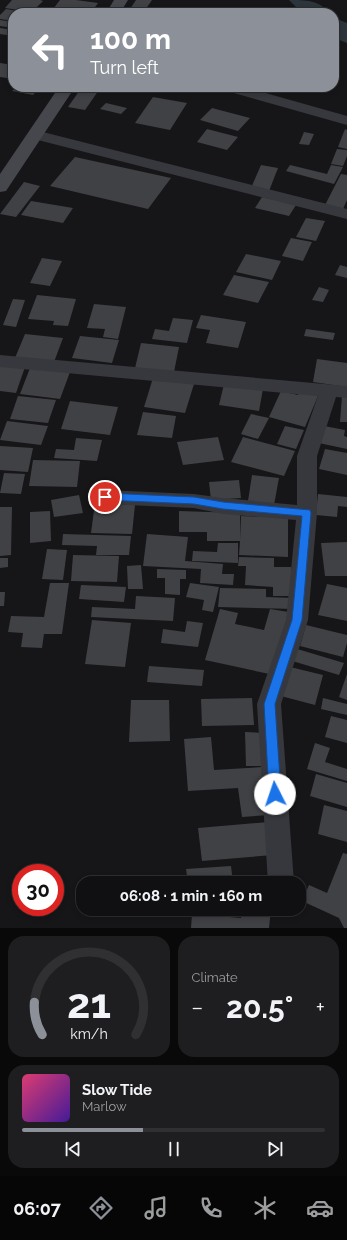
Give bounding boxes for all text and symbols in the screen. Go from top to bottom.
text: 100 m [90,23,171,56]
icon: left [24,24,76,76]
text: Turn left [90,57,159,78]
pin [88,480,122,514]
icon: arrive [94,486,116,508]
position arrow [254,773,296,815]
speed limit sign: 30 [12,864,64,916]
text: 06:08 · 1 min · 160 m [120,887,262,905]
text: Climate [192,970,238,985]
text: 21 [67,978,111,1027]
text: 20.5° [226,990,293,1025]
text: − [192,994,203,1020]
text: + [316,994,325,1020]
text: km/h [70,1025,108,1041]
text: Slow Tide [82,1081,152,1099]
text: Marlow [82,1099,127,1114]
icon: previous [62,1138,84,1160]
icon: pause [163,1138,185,1160]
icon: next [264,1138,286,1160]
icon: directions [87,1194,115,1222]
icon: music [142,1194,170,1222]
icon: phone [197,1194,225,1222]
icon: climate [251,1194,279,1222]
icon: car [306,1194,334,1222]
text: 06:07 [13,1198,61,1219]

